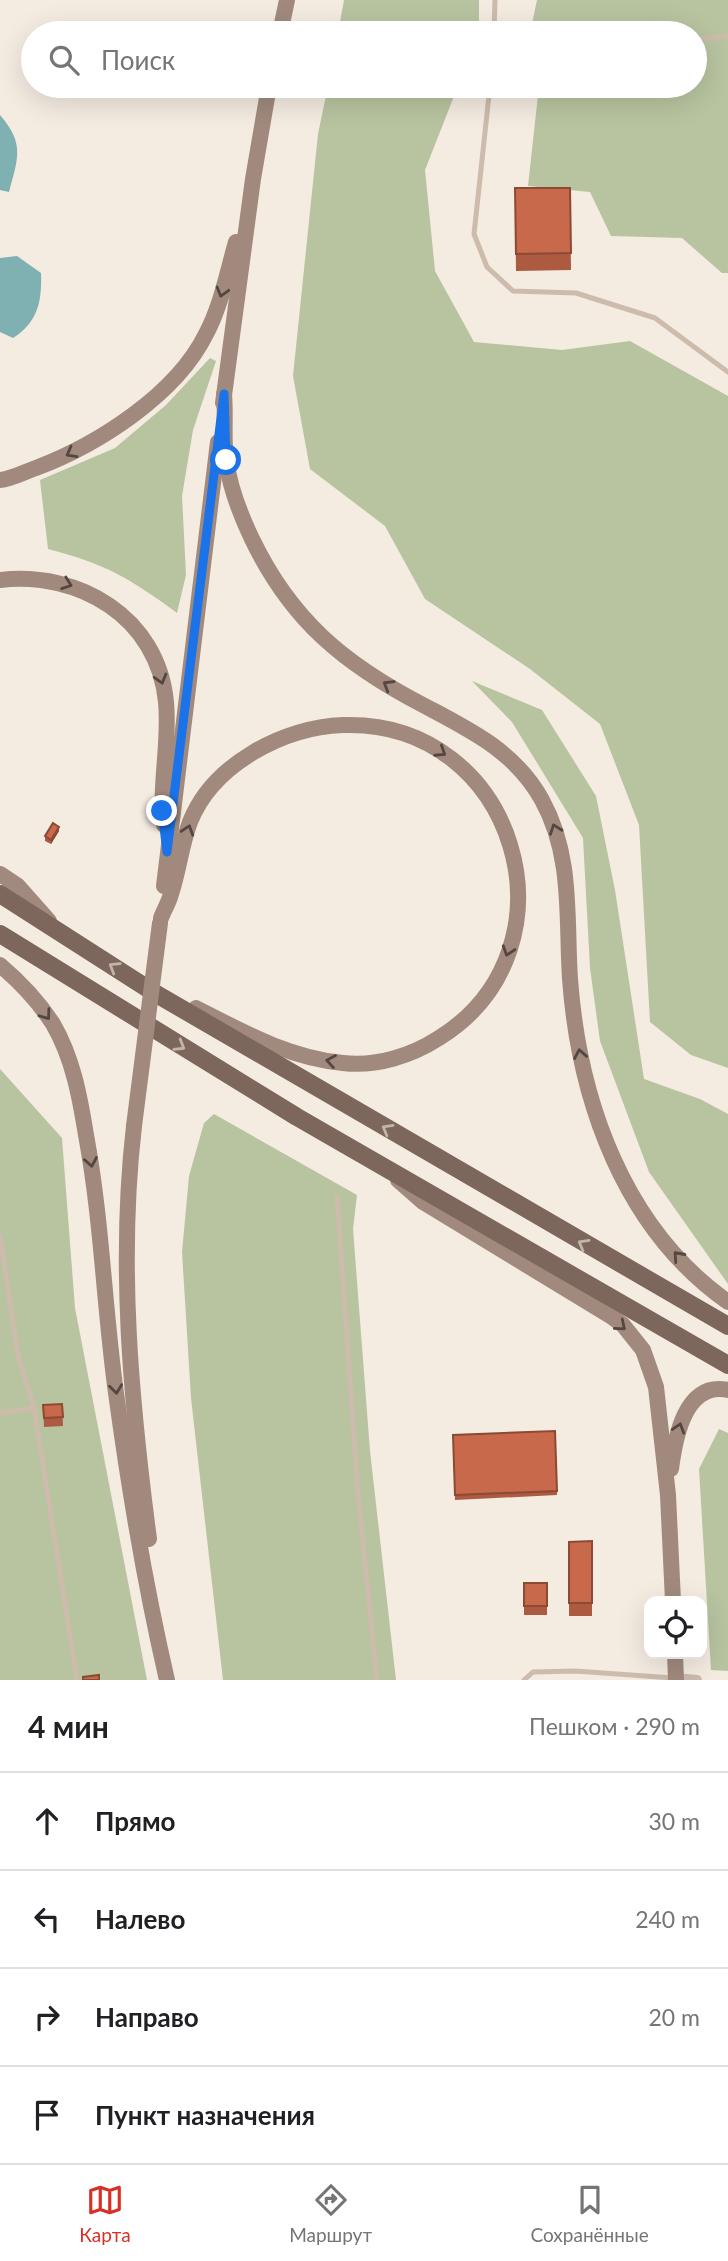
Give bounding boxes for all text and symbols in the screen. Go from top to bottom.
search box [21,21,707,98]
icon: search [45,41,83,79]
text: Поиск [101,44,175,76]
one-way arrow [216,286,230,298]
route start [210,444,241,475]
one-way arrow [66,445,78,458]
one-way arrow [61,576,73,590]
one-way arrow [153,672,167,684]
one-way arrow [383,680,396,693]
one-way arrow [433,743,446,756]
route end [146,795,177,826]
one-way arrow [180,824,195,836]
one-way arrow [549,824,563,836]
one-way arrow [502,945,517,957]
one-way arrow [109,962,122,975]
one-way arrow [38,1007,50,1020]
one-way arrow [172,1038,185,1051]
one-way arrow [574,1048,589,1060]
one-way arrow [325,1054,337,1069]
one-way arrow [382,1124,395,1137]
one-way arrow [83,1157,98,1168]
one-way arrow [578,1239,591,1252]
one-way arrow [673,1251,686,1264]
one-way arrow [613,1317,626,1330]
one-way arrow [108,1383,123,1394]
one-way arrow [671,1423,686,1435]
map controls [644,1596,707,1659]
button: locate [644,1596,707,1659]
text: 4 мин [28,1708,109,1744]
text: Пешком · 290 m [529,1712,700,1740]
icon: ahead [28,1802,66,1840]
text: Прямо [95,1805,176,1837]
text: 30 m [649,1807,700,1835]
icon: left [28,1900,66,1938]
text: Налево [95,1903,185,1935]
text: 240 m [635,1905,700,1933]
icon: right [28,1998,66,2036]
text: Направо [95,2001,199,2033]
text: 20 m [649,2003,700,2031]
icon: arrive [28,2096,66,2134]
text: Пункт назначения [95,2099,315,2131]
tab: Карта [79,2181,131,2246]
tab: Маршрут [289,2181,372,2246]
tab: Сохранённые [530,2181,649,2246]

